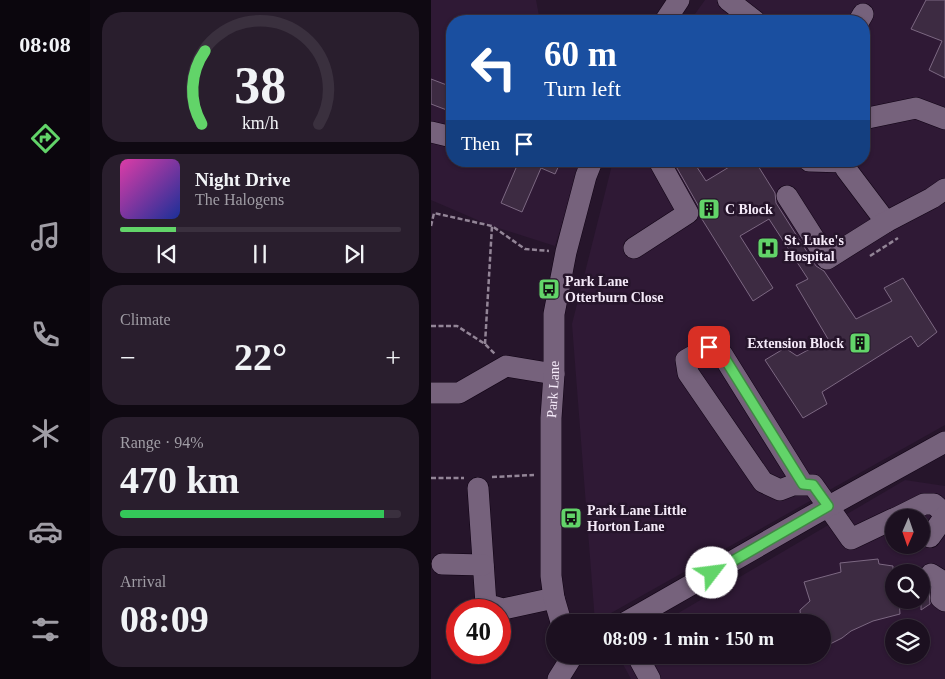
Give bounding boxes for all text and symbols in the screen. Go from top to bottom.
text: 08:08 [19,32,71,57]
icon: left [461,35,526,100]
text: 60 m [544,35,617,74]
text: 38 [235,57,287,114]
text: Turn left [544,76,621,101]
text: km/h [242,113,279,133]
icon: directions [28,121,63,156]
icon: arrive [510,130,538,158]
text: Then [461,133,500,154]
text: Night Drive [195,169,291,190]
text: The Halogens [195,191,284,208]
building icon: C Block [697,197,721,221]
place label: C Block [725,202,773,217]
icon: music [28,219,63,254]
place label: St. Luke's Hospital [784,233,844,264]
hospital icon: St. Luke's Hospital [756,236,780,260]
icon: previous [153,240,181,268]
icon: pause [246,240,274,268]
icon: next [340,240,368,268]
place label: Park Lane Otterburn Close [565,274,663,305]
bus stop icon: Park Lane Otterburn Close [537,277,561,301]
text: Climate [120,311,171,328]
icon: phone [28,317,63,352]
pin [688,326,730,368]
building icon: Extension Block [848,331,872,355]
icon: arrive [695,333,723,361]
text: 22° [234,336,287,378]
place label: Extension Block [747,336,844,351]
text: − [120,342,136,373]
text: + [385,342,401,373]
street label: Park Lane [544,361,562,418]
icon: climate [28,416,63,451]
text: Range · 94% [120,434,204,451]
text: 470 km [120,459,239,501]
place label: Park Lane Little Horton Lane [587,503,687,534]
bus stop icon: Park Lane Little Horton Lane [559,506,583,530]
north arrow [885,509,930,554]
map controls [885,509,930,664]
icon: car [28,514,63,549]
position arrow [685,546,737,598]
button: search [885,564,930,609]
text: Arrival [120,573,166,590]
text: 08:09 [120,598,209,640]
speed limit sign: 40 [446,599,511,664]
icon: filters [28,612,63,647]
button: layers [885,619,930,664]
text: 08:09 · 1 min · 150 m [603,628,774,649]

